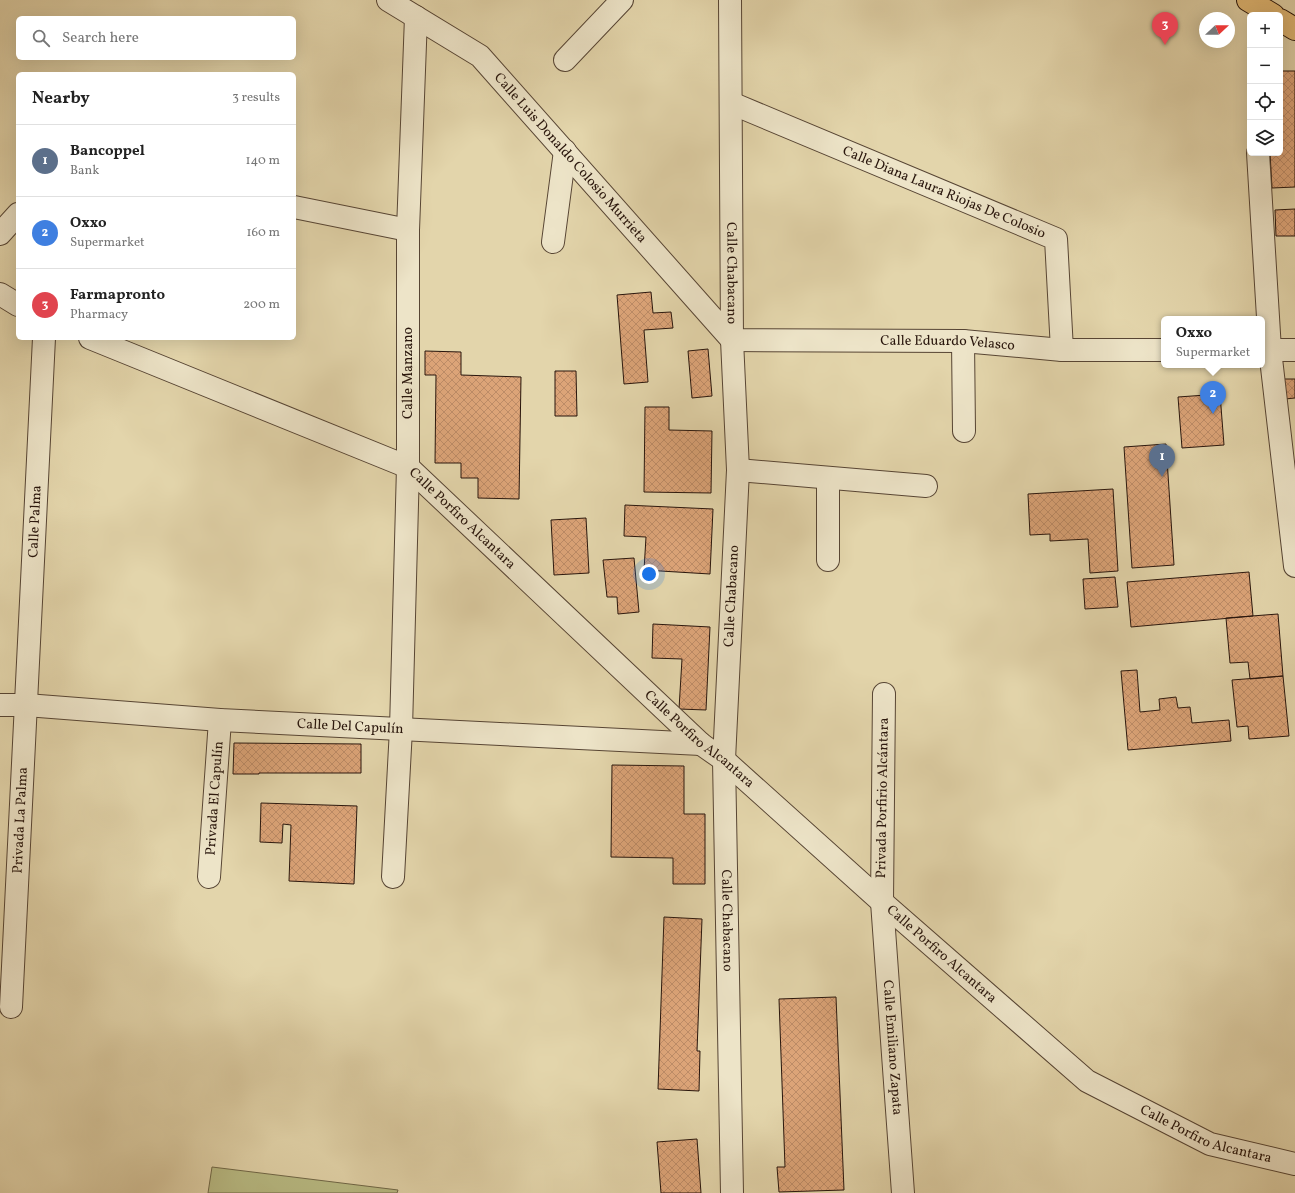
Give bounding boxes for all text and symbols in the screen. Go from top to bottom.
pin: 3 [1152,12,1178,45]
north arrow [1199,12,1235,48]
map controls [1247,12,1283,156]
button: + [1247,12,1283,48]
search box [16,16,296,60]
icon: search [30,27,52,49]
text: Search here [62,28,139,49]
button: − [1247,48,1283,84]
street label: Calle Luis Donaldo Colosio Murrieta [490,69,651,247]
button: locate [1247,84,1283,120]
text: Nearby [32,87,90,110]
text: 3 results [232,89,280,107]
button: layers [1247,120,1283,156]
text: Bancoppel [70,141,145,162]
street label: Calle Diana Laura Riojas De Colosio [840,141,1049,243]
text: 1 [42,152,48,170]
text: 140 m [246,152,280,170]
text: Bank [70,162,99,180]
text: Oxxo [70,213,106,234]
street label: Calle Chabacano [722,222,741,324]
text: 2 [42,224,48,242]
text: 160 m [246,224,280,242]
text: Supermarket [70,234,145,252]
text: Farmapronto [70,285,165,306]
text: 3 [42,296,48,314]
text: 200 m [243,296,280,314]
text: Pharmacy [70,306,128,324]
popup [1161,316,1265,368]
text: Oxxo [1176,323,1212,344]
street label: Calle Manzano [399,327,418,419]
street label: Calle Eduardo Velasco [880,331,1016,355]
text: Supermarket [1176,344,1250,362]
pin: 2 [1200,381,1226,414]
pin: 1 [1149,444,1175,477]
street label: Calle Porfiro Alcantara [405,463,520,574]
street label: Calle Palma [24,485,46,558]
street label: Calle Chabacano [720,545,744,647]
your location [639,564,659,584]
street label: Calle Porfiro Alcantara [640,686,759,792]
street label: Calle Del Capulín [297,714,404,739]
street label: Privada Porfirio Alcántara [872,717,894,879]
street label: Privada El Capulín [201,740,228,856]
street label: Privada La Palma [8,766,32,874]
street label: Calle Chabacano [717,869,737,972]
street label: Calle Porfiro Alcantara [882,901,1001,1007]
street label: Calle Emiliano Zapata [878,979,907,1116]
street label: Calle Porfiro Alcantara [1137,1100,1274,1168]

